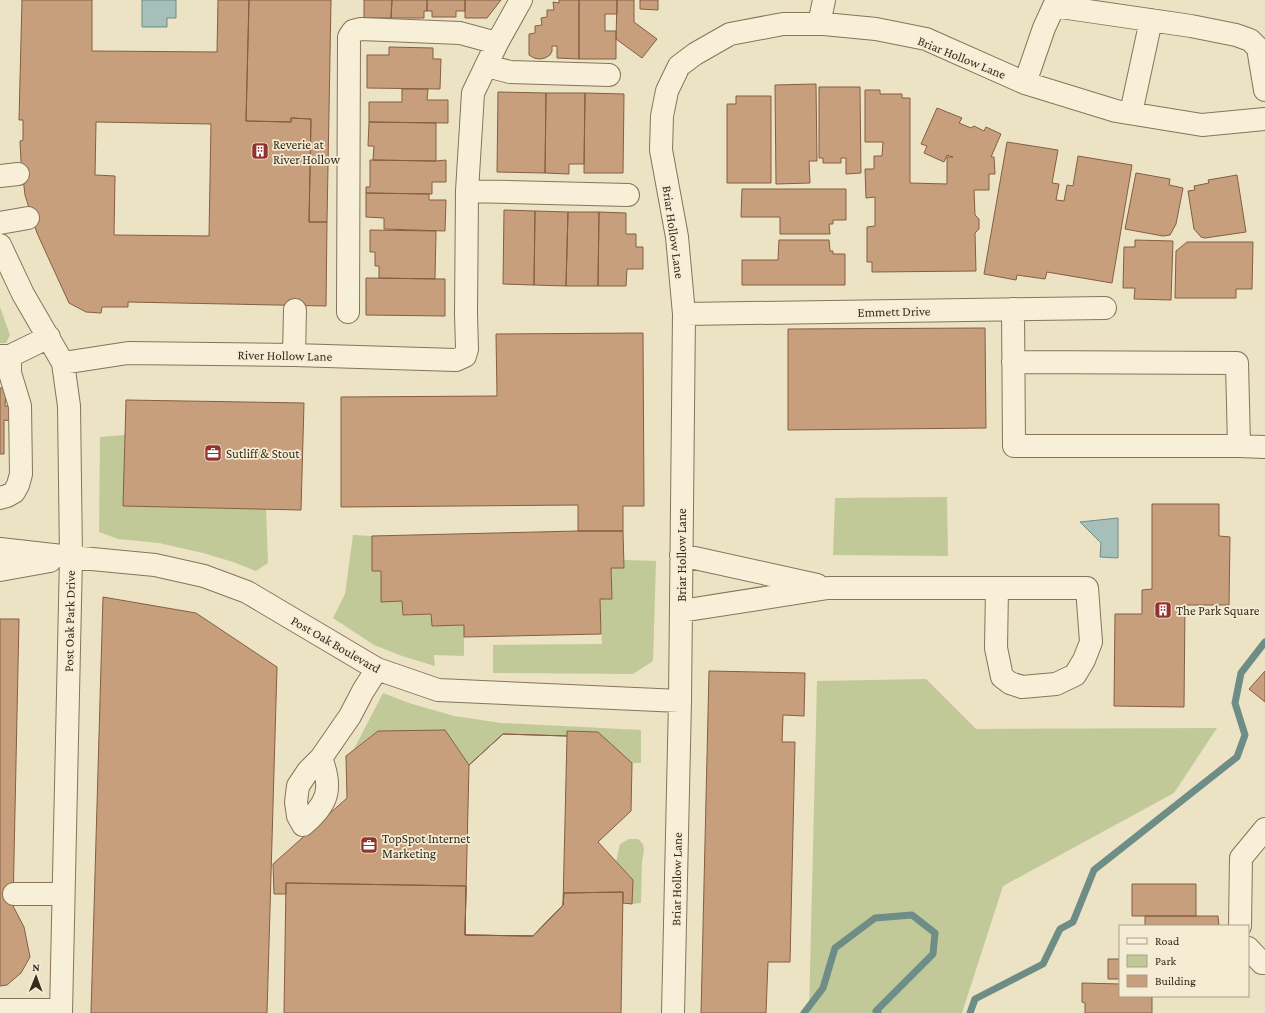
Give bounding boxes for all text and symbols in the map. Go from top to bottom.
street label: Briar Hollow Lane [916,33,1008,82]
place label: Reverie at River Hollow [273,137,340,167]
building icon: Reverie at River Hollow [250,141,270,161]
street label: Briar Hollow Lane [660,185,687,280]
street label: Emmett Drive [857,303,931,320]
street label: River Hollow Lane [238,347,333,364]
office icon: Sutliff & Stout [203,443,223,463]
place label: Sutliff & Stout [226,446,300,461]
street label: Briar Hollow Lane [674,508,689,602]
street label: Post Oak Park Drive [61,570,78,672]
building icon: The Park Square [1153,600,1173,620]
place label: The Park Square [1176,603,1260,618]
street label: Post Oak Boulevard [288,613,383,676]
place label: TopSpot Internet Marketing [382,831,471,861]
street label: Briar Hollow Lane [668,832,685,926]
office icon: TopSpot Internet Marketing [359,835,379,855]
legend [1119,925,1249,997]
text: Road [1155,934,1180,948]
text: Park [1155,954,1177,968]
north arrow [16,957,56,997]
text: N [32,961,41,973]
text: Building [1155,974,1196,988]

